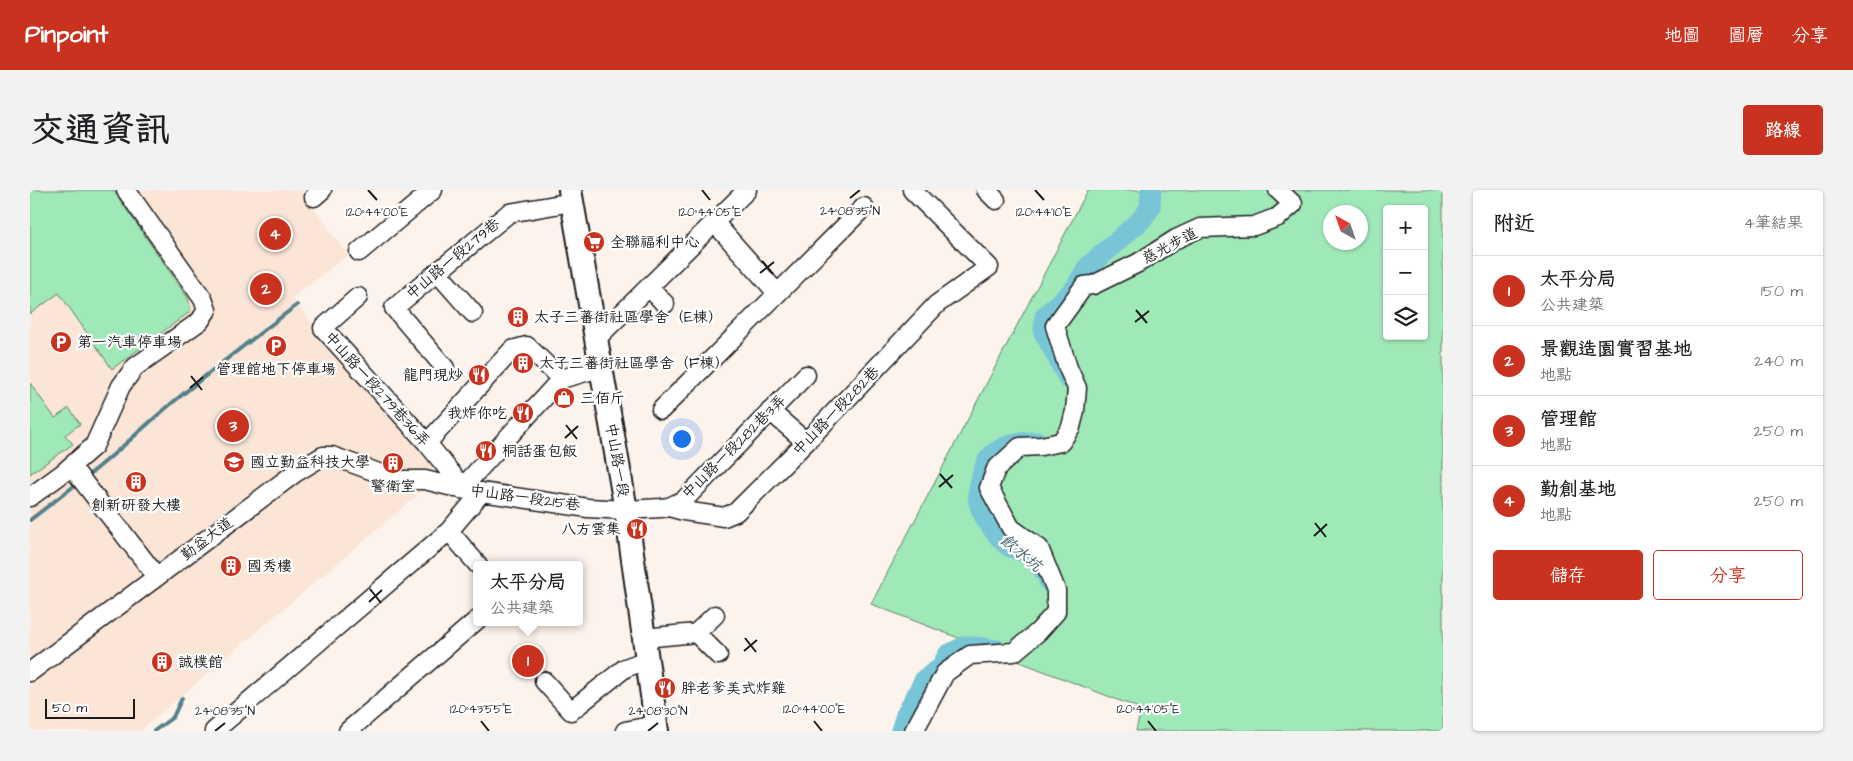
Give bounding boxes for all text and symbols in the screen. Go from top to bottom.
text: Pinpoint [25,18,108,52]
text: 地圖 [1664,23,1700,48]
text: 圖層 [1728,23,1764,48]
text: 分享 [1792,23,1828,48]
button: 路線 [1743,105,1823,155]
text: 交通資訊 [30,106,170,155]
text: 24°08'35"N [820,203,880,220]
text: 120°44'00"E [346,204,408,221]
text: 120°44'05"E [679,204,741,221]
text: 120°44'10"E [1016,204,1072,221]
north arrow [1323,205,1368,250]
map controls [1383,205,1428,340]
button: + [1383,205,1428,250]
text: 附近 [1493,209,1535,238]
text: 4筆結果 [1744,212,1803,234]
street label: 中山路一段279巷 [402,214,504,304]
pin: 4 [259,215,291,253]
street label: 慈光步道 [1139,223,1201,269]
supermarket icon: 全聯福利中心 [582,230,606,254]
place label: 全聯福利中心 [610,232,700,253]
button: − [1383,250,1428,295]
text: 太平分局 [1540,266,1616,293]
pin: 2 [250,270,282,308]
text: 1 [1508,280,1510,302]
text: 150 m [1761,280,1803,302]
text: 公共建築 [1540,294,1604,316]
button: layers [1383,295,1428,340]
building icon: 太子三蕃街社區學舍（E棟） [506,305,530,329]
place label: 太子三蕃街社區學舍（E棟） [534,307,723,328]
street label: 中山路一段279巷36弄 [320,327,434,451]
parking icon: 第一汽車停車場 [49,330,73,354]
place label: 第一汽車停車場 [77,332,182,353]
parking icon: 管理館地下停車場 [264,334,288,358]
text: 景觀造園實習基地 [1540,336,1692,363]
text: 2 [1504,350,1514,372]
text: 240 m [1754,350,1803,372]
building icon: 太子三蕃街社區學舍（F棟） [511,351,535,375]
place label: 太子三蕃街社區學舍（F棟） [539,353,729,374]
place label: 管理館地下停車場 [216,359,336,380]
street label: 中山路一段282巷 [788,362,884,460]
restaurant icon: 龍門現炒 [467,363,491,387]
text: 地點 [1540,364,1572,386]
place label: 龍門現炒 [403,365,463,386]
shop icon: 三佰斤 [552,386,576,410]
place label: 三佰斤 [580,388,625,409]
street label: 中山路一段282巷3弄 [677,390,791,504]
restaurant icon: 我炸你吃 [511,401,535,425]
place label: 我炸你吃 [447,403,507,424]
text: 管理館 [1540,406,1597,433]
pin: 3 [217,407,249,445]
text: 3 [1505,420,1513,442]
text: 250 m [1754,420,1803,442]
street label: 中山路一段 [600,421,634,499]
your location [669,426,695,452]
text: 地點 [1540,434,1572,456]
restaurant icon: 桐話蛋包飯 [474,439,498,463]
place label: 桐話蛋包飯 [502,441,577,462]
school or university icon: 國立勤益科技大學 [222,450,246,474]
building icon: 警衛室 [381,451,405,475]
place label: 國立勤益科技大學 [250,452,370,473]
building icon: 創新研發大樓 [124,470,148,494]
place label: 警衛室 [370,476,416,497]
text: 勤創基地 [1540,476,1616,503]
street label: 中山路一段215巷 [469,480,581,516]
text: 4 [1504,490,1514,512]
text: 250 m [1754,490,1803,512]
place label: 創新研發大樓 [91,495,181,516]
text: 地點 [1540,504,1572,526]
street label: 勤益大道 [177,513,237,565]
restaurant icon: 八方雲集 [625,517,649,541]
place label: 八方雲集 [561,519,621,540]
water label: 飲水坑 [996,529,1048,578]
button: 儲存 [1493,550,1643,600]
button: 分享 [1653,550,1803,600]
building icon: 國秀樓 [219,554,243,578]
place label: 國秀樓 [247,556,292,577]
popup [473,561,583,626]
text: 太平分局 [490,569,566,596]
text: 公共建築 [490,597,554,619]
pin: 1 [512,642,544,680]
building icon: 誠樸館 [150,650,174,674]
place label: 誠樸館 [178,652,223,673]
restaurant icon: 胖老爹美式炸雞 [653,676,677,700]
place label: 胖老爹美式炸雞 [681,678,786,699]
scale bar [45,696,135,719]
text: 50 m [52,698,87,718]
text: 120°43'55"E [450,701,512,718]
text: 120°44'00"E [783,701,845,718]
text: 120°44'05"E [1117,701,1179,718]
text: 24°08'35"N [195,703,255,720]
text: 24°08'30"N [628,703,688,720]

